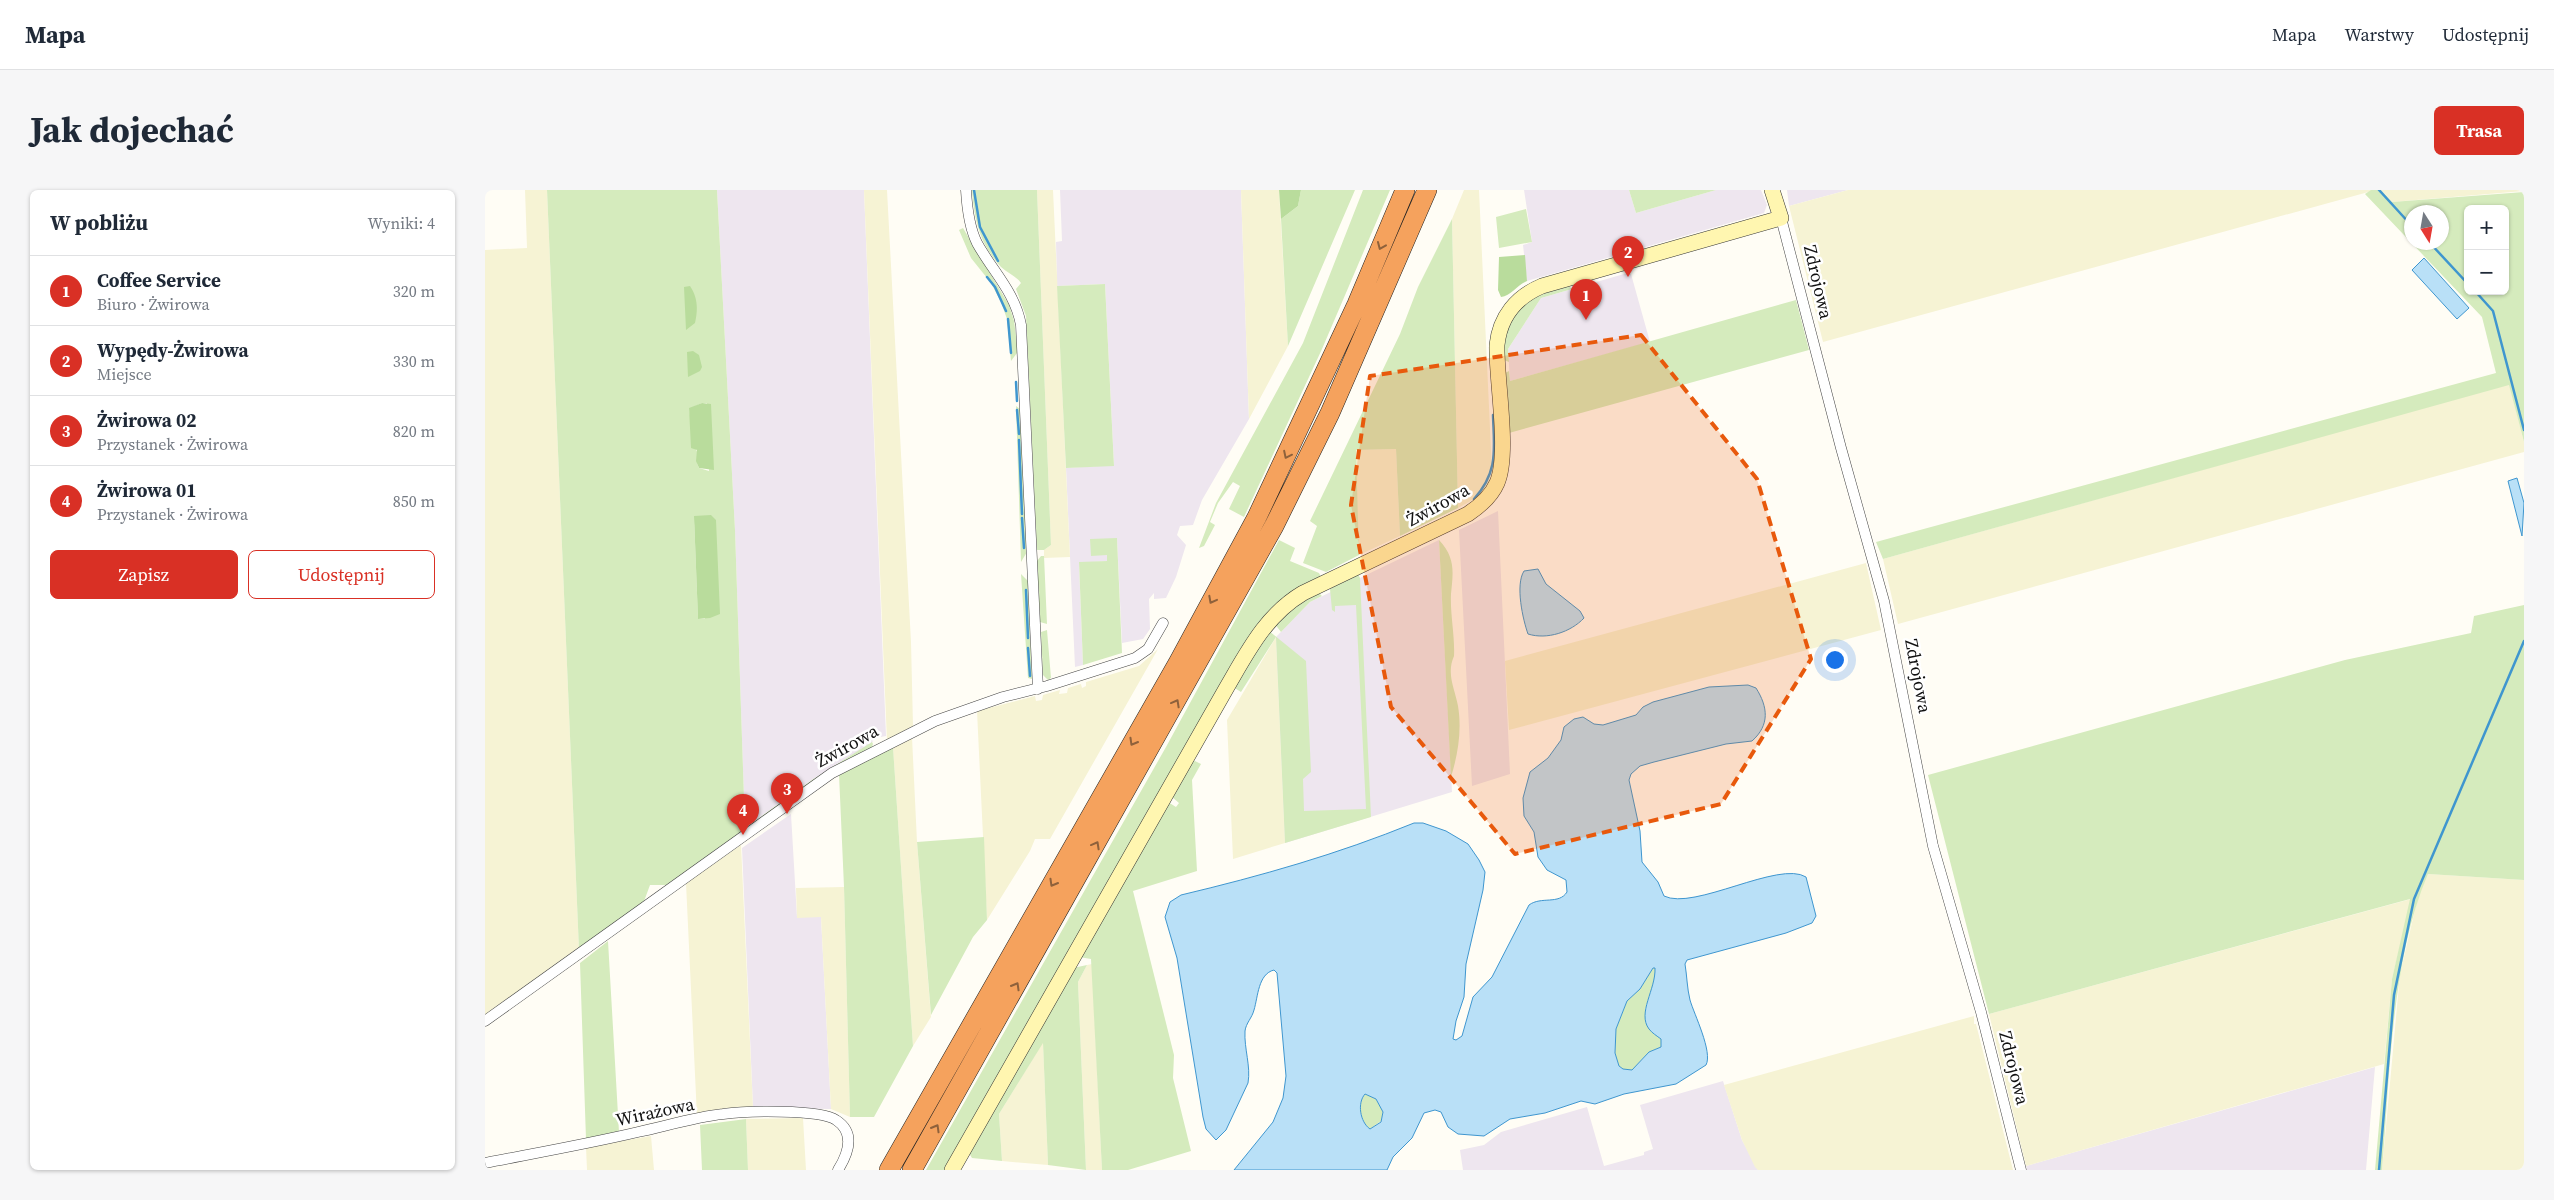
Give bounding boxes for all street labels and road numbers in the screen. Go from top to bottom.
street label: Zdrojowa [1798,243,1839,322]
street label: Żwirowa [1402,477,1474,532]
street label: Zdrojowa [1899,637,1938,716]
street label: Żwirowa [811,718,883,773]
street label: Zdrojowa [1993,1028,2036,1108]
street label: Wirażowa [613,1091,697,1132]

